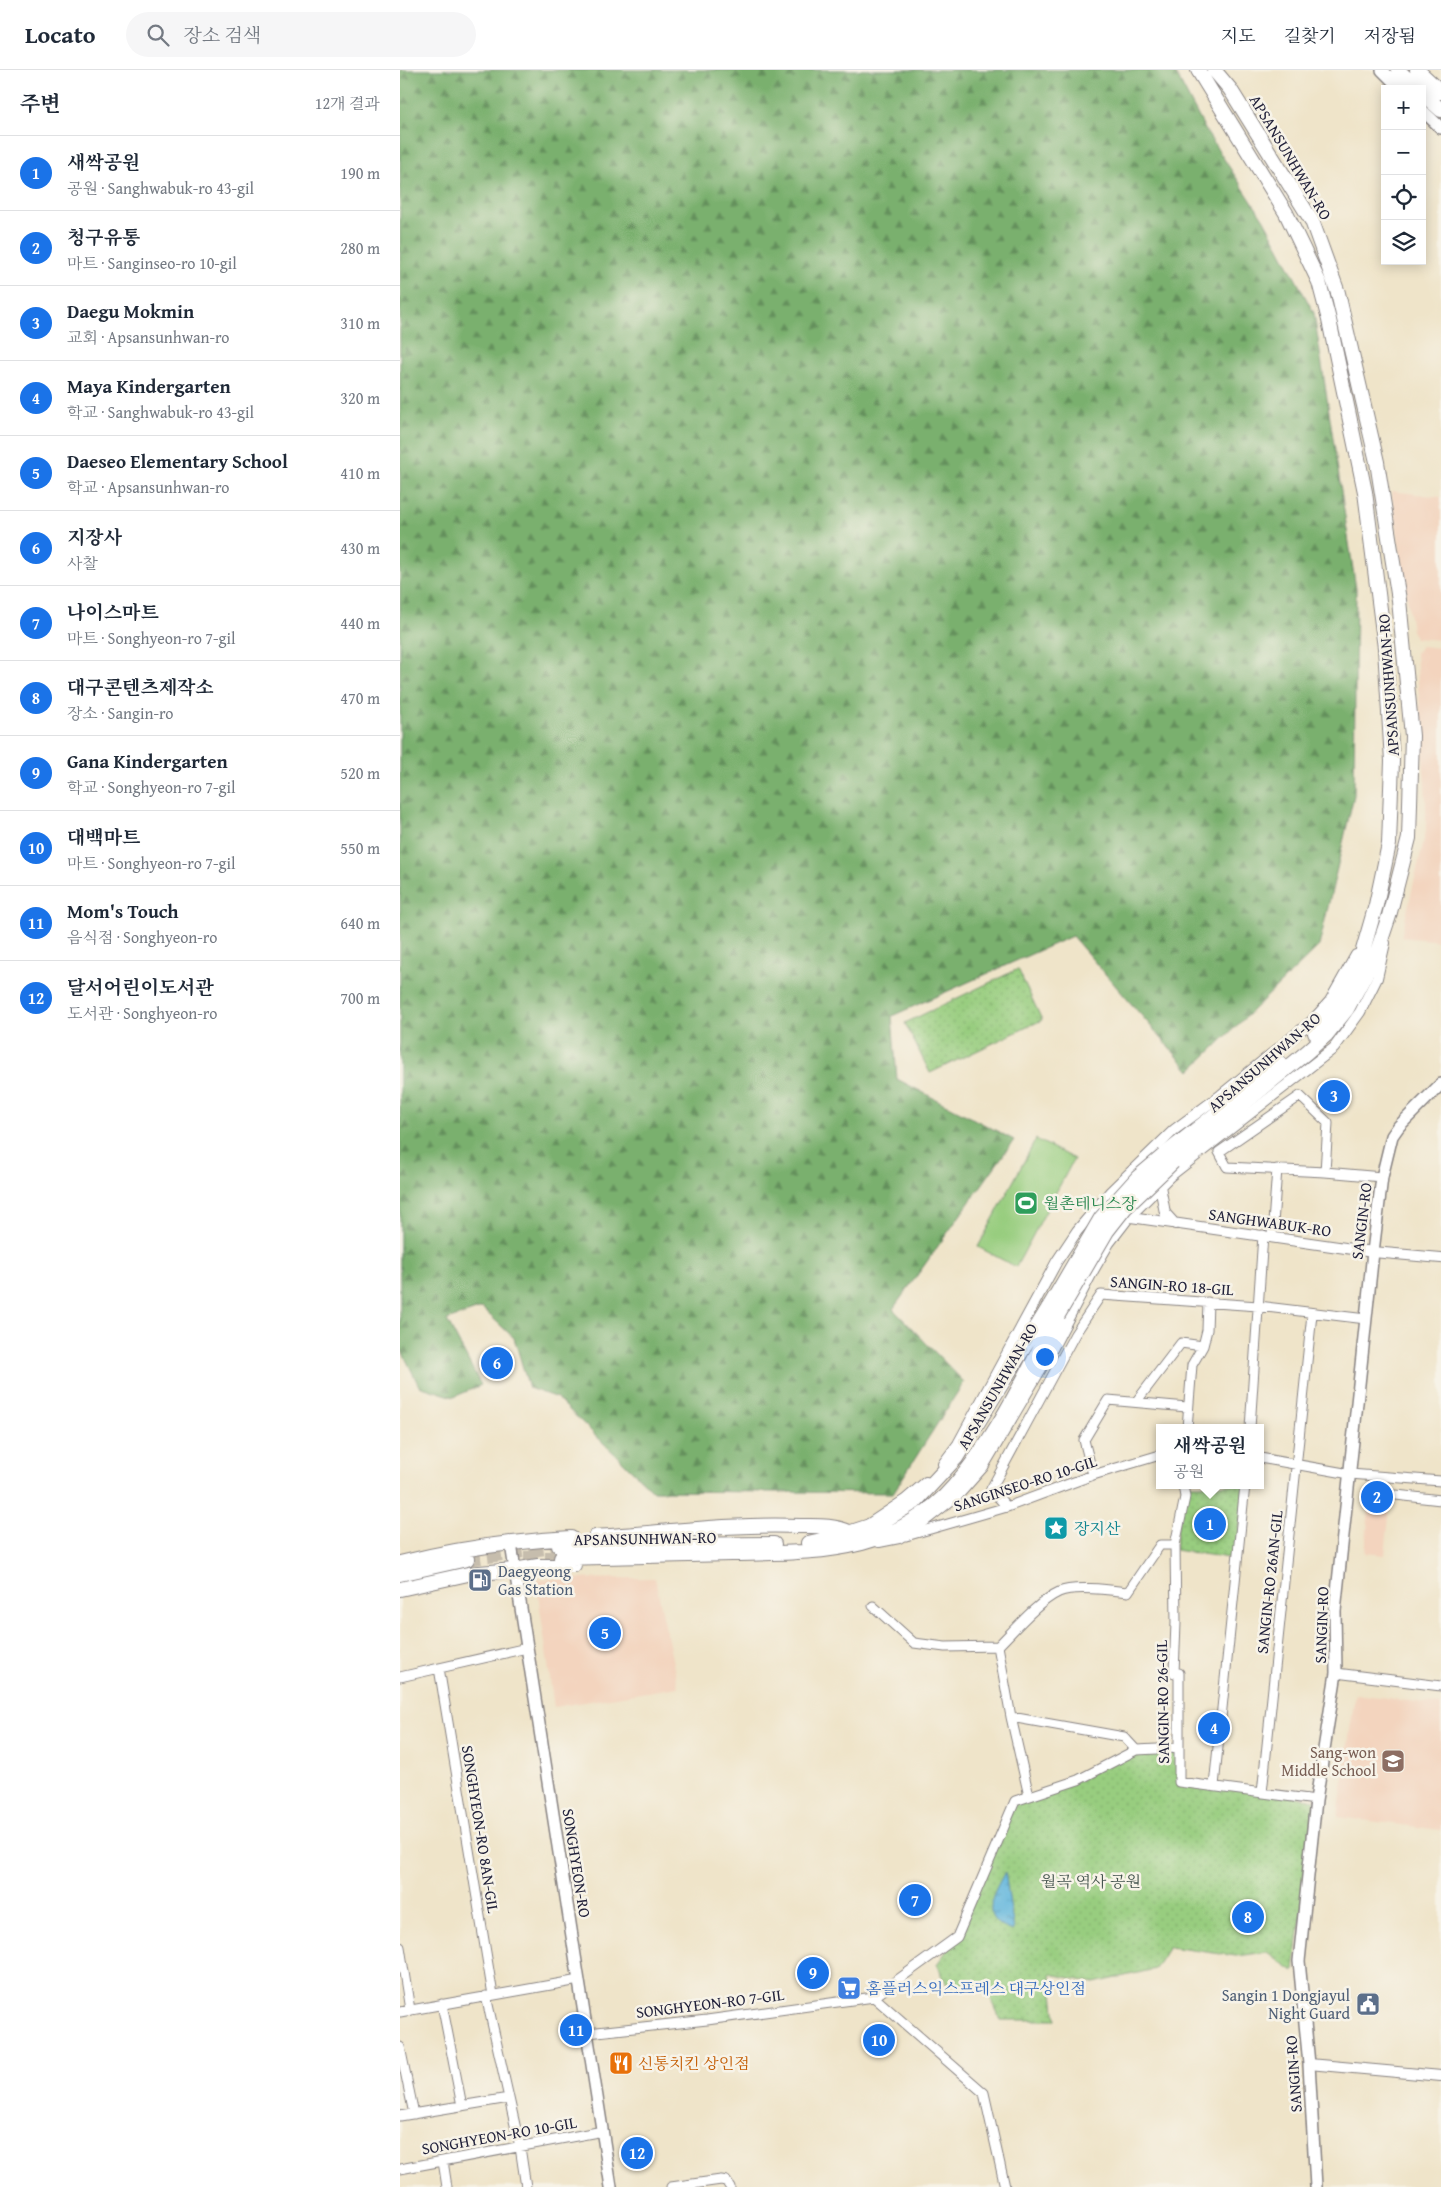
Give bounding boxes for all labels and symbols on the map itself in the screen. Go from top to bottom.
street label: APSANSUNHWAN-RO [1244,90,1338,225]
street label: APSANSUNHWAN-RO [1371,613,1405,757]
street label: APSANSUNHWAN-RO [1202,1006,1326,1118]
pin: 3 [1318,1077,1350,1115]
street label: SANGIN-RO [1344,1181,1378,1261]
sports icon: 월촌테니스장 [1013,1190,1039,1216]
place label: 월촌테니스장 [1044,1191,1137,1215]
street label: SANGHWABUK-RO [1207,1202,1333,1243]
street label: SANGIN-RO 18-GIL [1109,1269,1235,1301]
street label: APSANSUNHWAN-RO [951,1318,1043,1454]
pin: 6 [481,1344,513,1382]
your location [1032,1344,1058,1370]
street label: SANGINSEO-RO 10-GIL [950,1448,1100,1517]
pin: 2 [1361,1478,1393,1516]
pin: 1 [1194,1505,1226,1543]
street label: SANGIN-RO 26AN-GIL [1250,1509,1288,1655]
place icon: 장지산 [1043,1515,1069,1541]
place label: 장지산 [1074,1516,1121,1540]
street label: APSANSUNHWAN-RO [573,1525,717,1551]
place label: Daegyeong Gas Station [498,1559,573,1601]
fuel station icon: Daegyeong Gas Station [467,1567,493,1593]
street label: SANGIN-RO [1308,1586,1334,1664]
pin: 5 [589,1614,621,1652]
street label: SANGIN-RO 26-GIL [1149,1640,1175,1764]
pin: 4 [1198,1709,1230,1747]
place label: Sang-won Middle School [1281,1740,1377,1782]
street label: SONGHYEON-RO 8AN-GIL [456,1743,506,1915]
school or university icon: Sang-won Middle School [1380,1748,1406,1774]
street label: SONGHYEON-RO [557,1807,598,1920]
park label: 월곡 역사 공원 [1041,1869,1141,1893]
pin: 7 [899,1881,931,1919]
pin: 8 [1232,1898,1264,1936]
pin: 9 [797,1954,829,1992]
supermarket icon: 홈플러스익스프레스 대구상인점 [836,1975,862,2001]
place label: 홈플러스익스프레스 대구상인점 [866,1976,1086,2000]
street label: SONGHYEON-RO 7-GIL [634,1982,786,2024]
place label: Sangin 1 Dongjayul Night Guard [1222,1983,1351,2025]
public building icon: Sangin 1 Dongjayul Night Guard [1355,1991,1381,2017]
pin: 11 [560,2011,592,2049]
pin: 10 [863,2021,895,2059]
street label: SANGIN-RO [1278,2034,1308,2113]
restaurant icon: 신통치킨 상인점 [608,2050,634,2076]
place label: 신통치킨 상인점 [638,2051,750,2075]
street label: SONGHYEON-RO 10-GIL [420,2110,579,2160]
pin: 12 [621,2134,653,2172]

